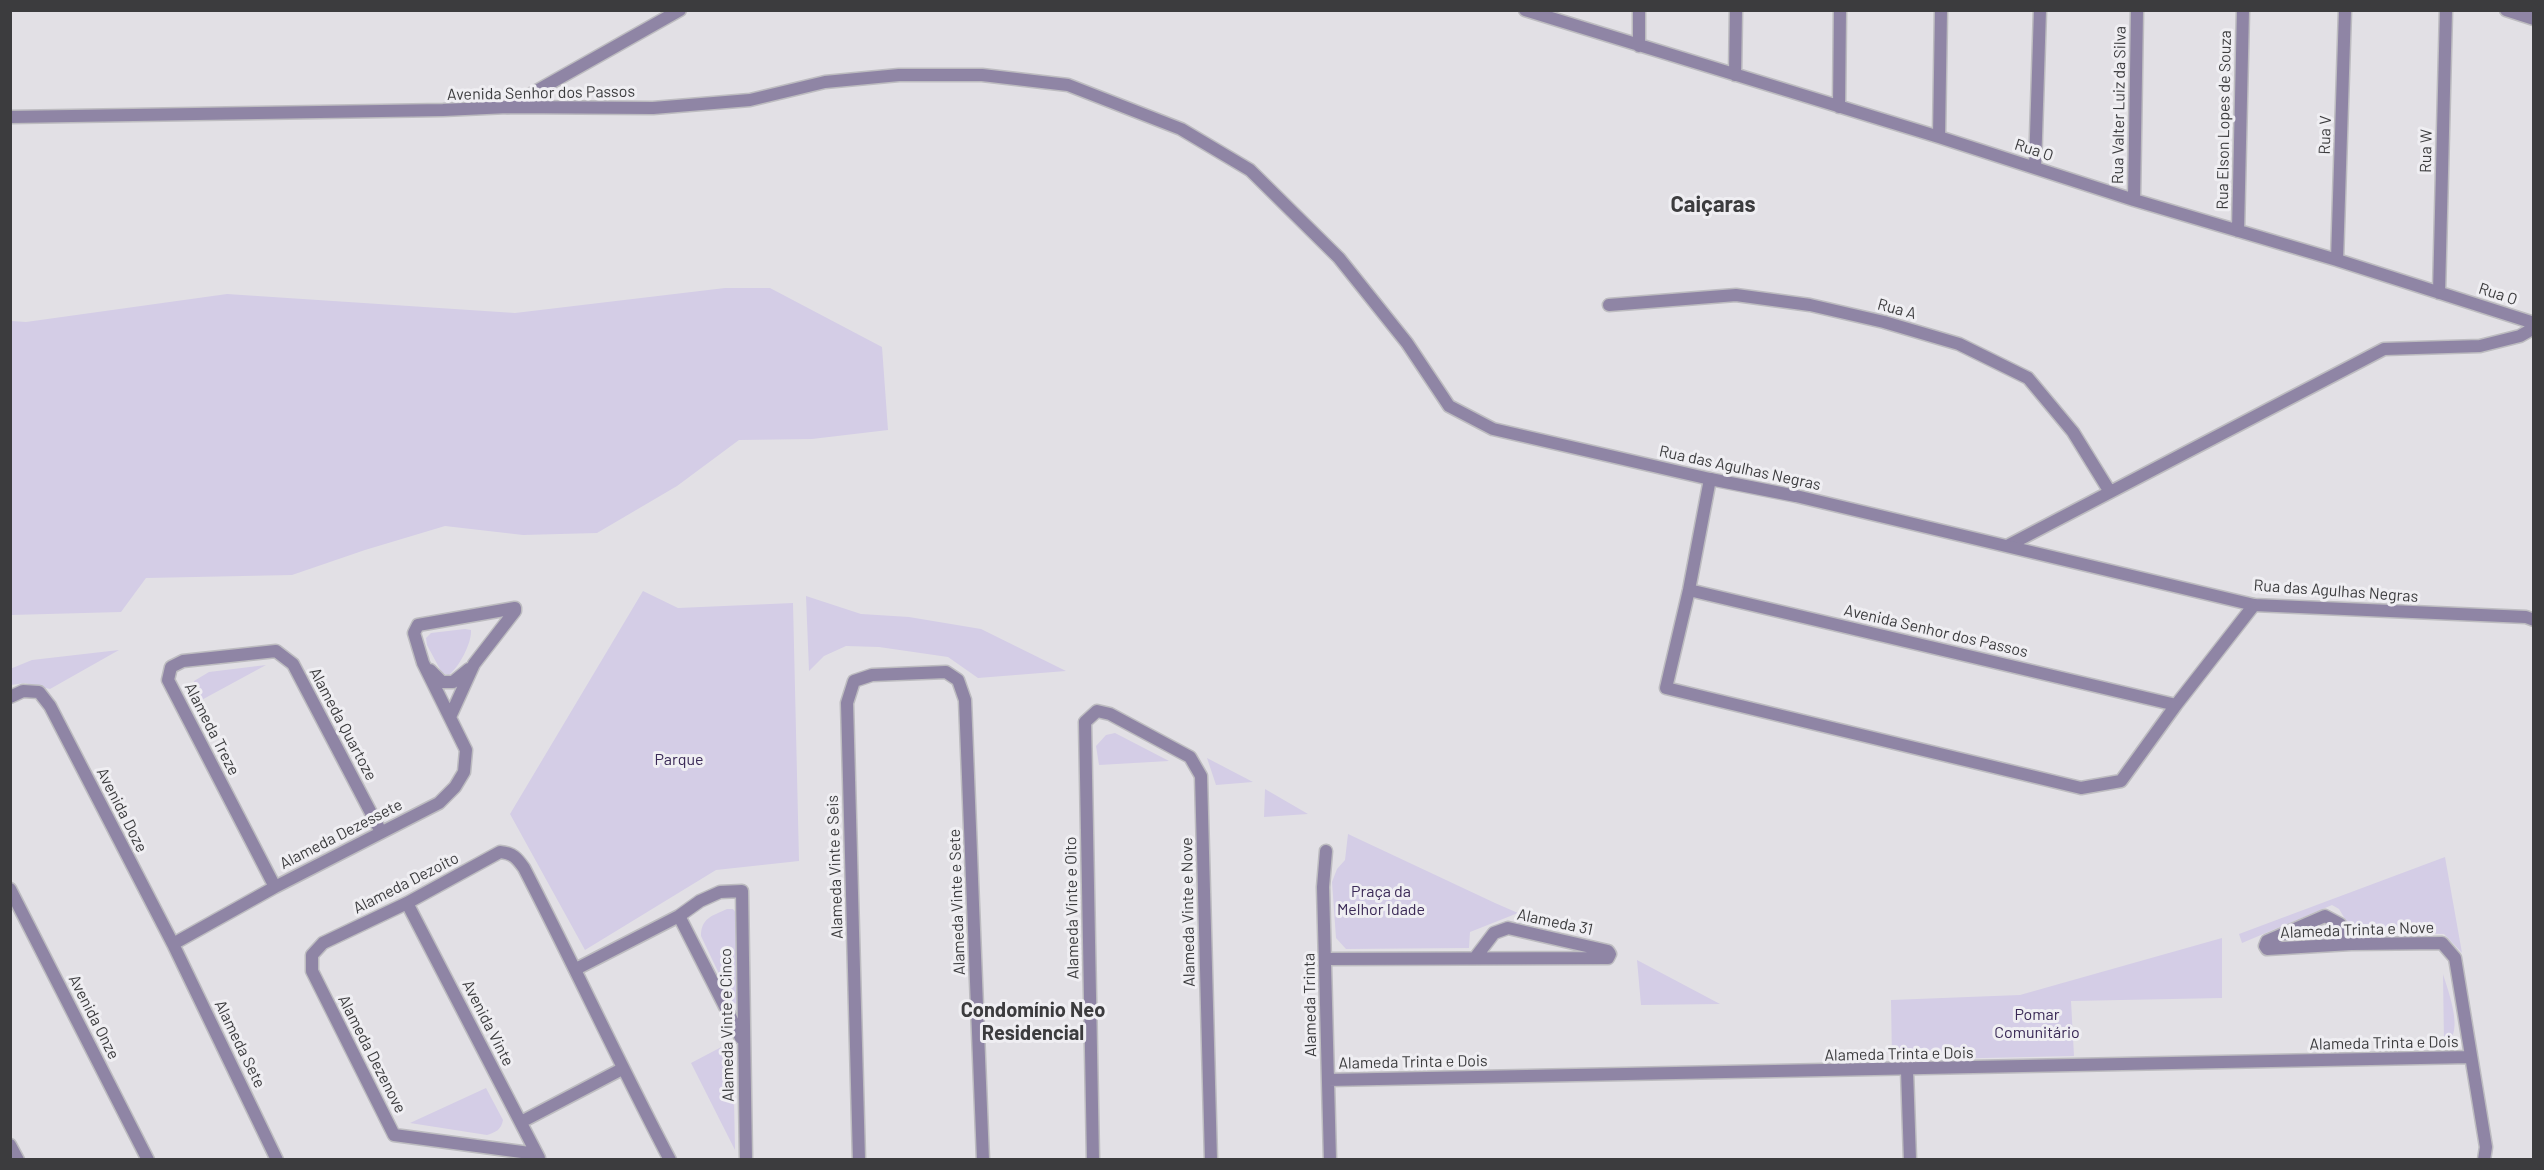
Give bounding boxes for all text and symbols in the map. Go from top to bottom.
street label: Rua Valter Luiz da Silva [2108,26,2130,184]
street label: Rua Elson Lopes de Souza [2213,30,2235,210]
street label: Avenida Senhor dos Passos [447,82,635,104]
street label: Rua V [2315,115,2335,155]
street label: Rua W [2416,129,2436,173]
street label: Rua O [2012,135,2056,165]
district label: Caiçaras [1671,192,1755,218]
street label: Rua O [2476,279,2520,309]
street label: Rua A [1875,295,1919,323]
street label: Rua das Agulhas Negras [1657,441,1823,495]
street label: Rua das Agulhas Negras [2253,576,2419,606]
street label: Avenida Senhor dos Passos [1842,600,2030,662]
street label: Alameda Quartoze [305,664,381,784]
street label: Alameda Treze [180,679,244,779]
park label: Parque [654,750,704,770]
street label: Avenida Doze [93,765,151,855]
street label: Alameda Dezessete [277,795,405,873]
street label: Alameda Vinte e Seis [823,795,847,939]
street label: Alameda Vinte e Sete [945,829,969,975]
street label: Alameda Vinte e Oito [1061,836,1083,980]
street label: Alameda Vinte e Nove [1177,837,1199,987]
street label: Alameda Dezoito [350,848,462,918]
park label: Praça da Melhor Idade [1337,882,1425,920]
street label: Alameda 31 [1515,905,1595,939]
street label: Alameda Trinta e Nove [2280,918,2434,942]
street label: Alameda Vinte e Cinco [716,948,738,1102]
street label: Alameda Trinta [1299,953,1321,1057]
street label: Avenida Onze [65,972,123,1062]
street label: Avenida Vinte [458,977,518,1069]
street label: Alameda Dezenove [334,992,410,1116]
street label: Alameda Sete [211,997,269,1091]
district label: Condomínio Neo Residencial [961,998,1105,1045]
park label: Pomar Comunitário [1994,1005,2080,1043]
street label: Alameda Trinta e Dois [2309,1032,2459,1054]
street label: Alameda Trinta e Dois [1824,1043,1974,1065]
street label: Alameda Trinta e Dois [1338,1051,1488,1073]

